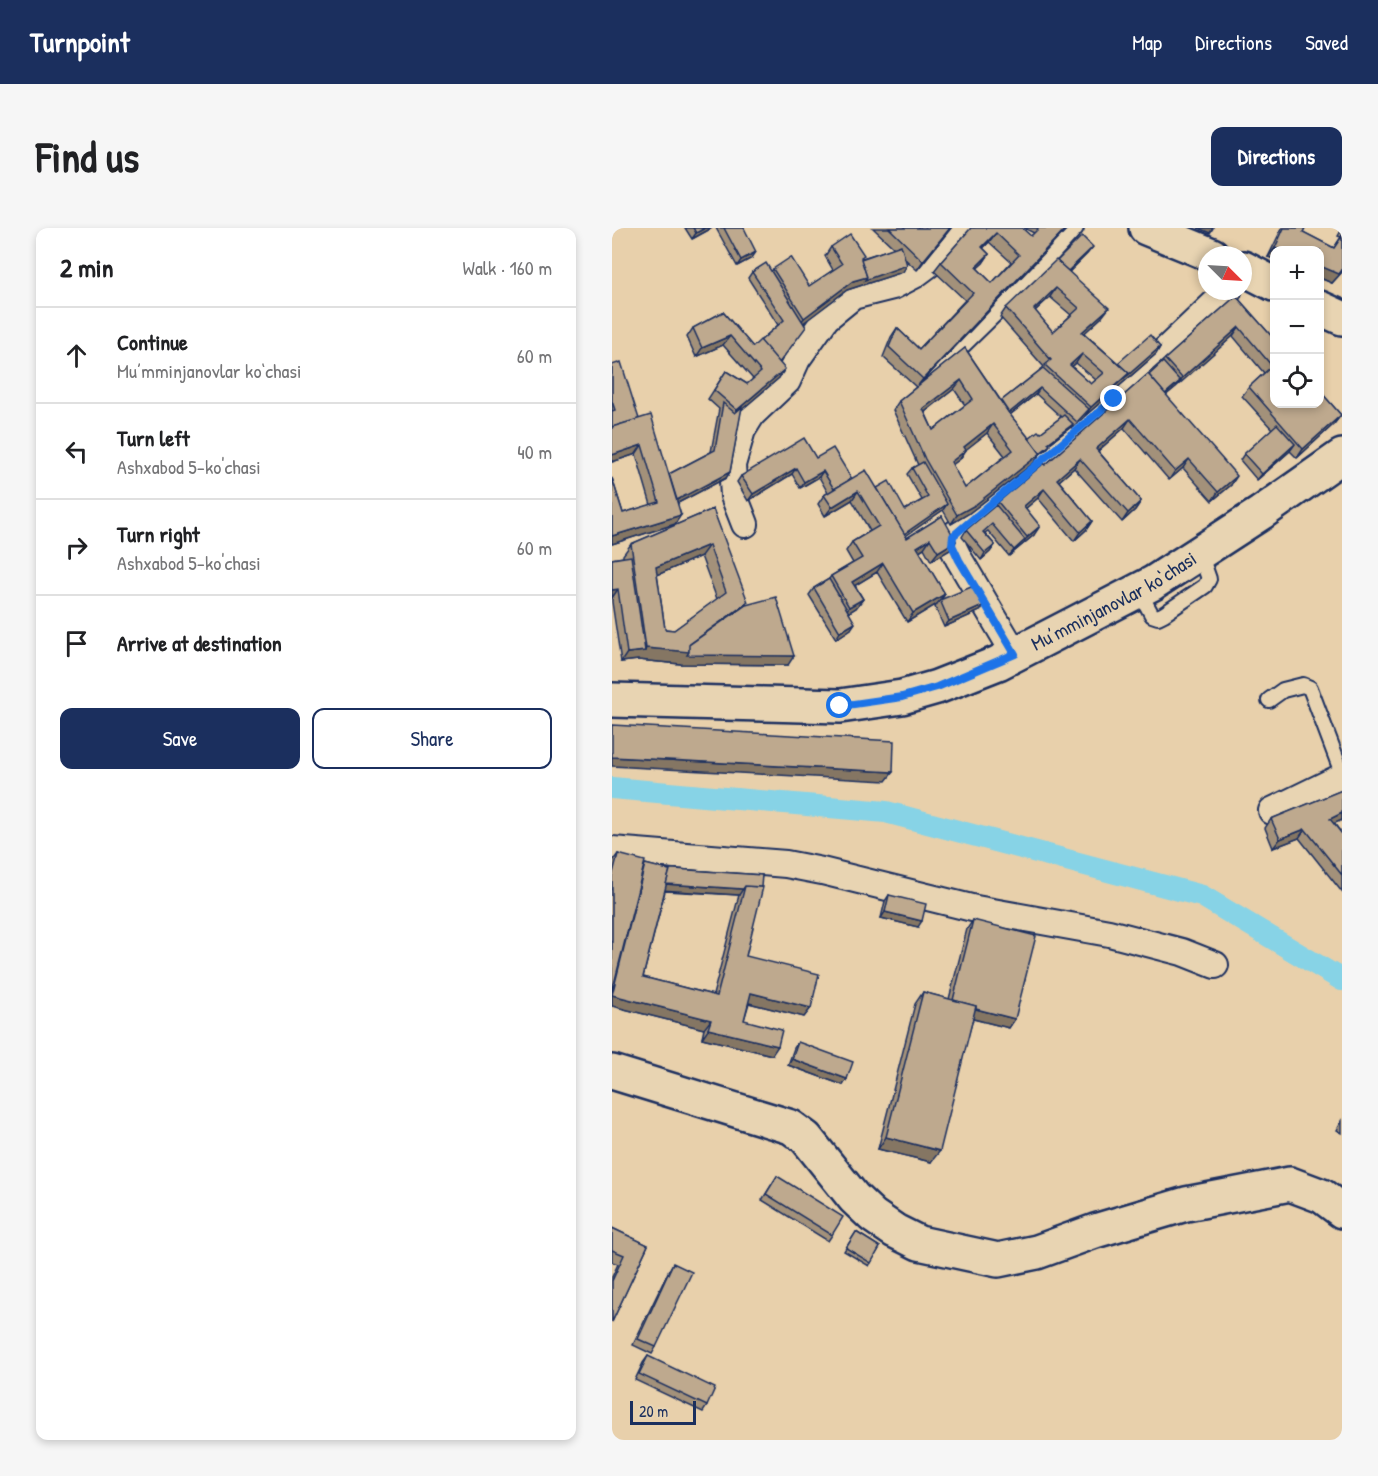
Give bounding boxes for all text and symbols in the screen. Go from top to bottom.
text: Turnpoint [30,23,130,61]
text: Map [1132,28,1162,57]
text: Directions [1195,28,1272,57]
text: Saved [1305,28,1348,57]
button: Directions [1211,127,1342,186]
text: Find us [36,128,139,185]
north arrow [1198,246,1252,300]
map controls [1270,246,1324,408]
button: + [1270,246,1324,300]
text: 2 min [60,250,113,285]
text: Walk · 160 m [463,254,552,281]
button: − [1270,300,1324,354]
text: Continue [117,327,188,357]
icon: ahead [60,339,93,372]
text: 60 m [517,342,552,369]
button: locate [1270,354,1324,408]
text: Mu’mminjanovlar ko‘chasi [117,357,301,384]
route end [1100,385,1126,411]
text: Turn left [117,423,190,453]
icon: left [60,435,93,468]
text: 40 m [517,438,552,465]
text: Ashxabod 5-ko'chasi [117,453,261,480]
text: Turn right [117,519,200,549]
icon: right [60,531,93,564]
text: 60 m [517,534,552,561]
street label: Mu’mminjanovlar ko‘chasi [1026,544,1201,657]
text: Ashxabod 5-ko'chasi [117,549,261,576]
icon: arrive [60,627,93,660]
text: Arrive at destination [117,628,282,658]
route start [826,692,852,718]
button: Save [60,708,300,769]
button: Share [312,708,552,769]
scale bar [630,1398,696,1426]
text: 20 m [639,1400,668,1422]

